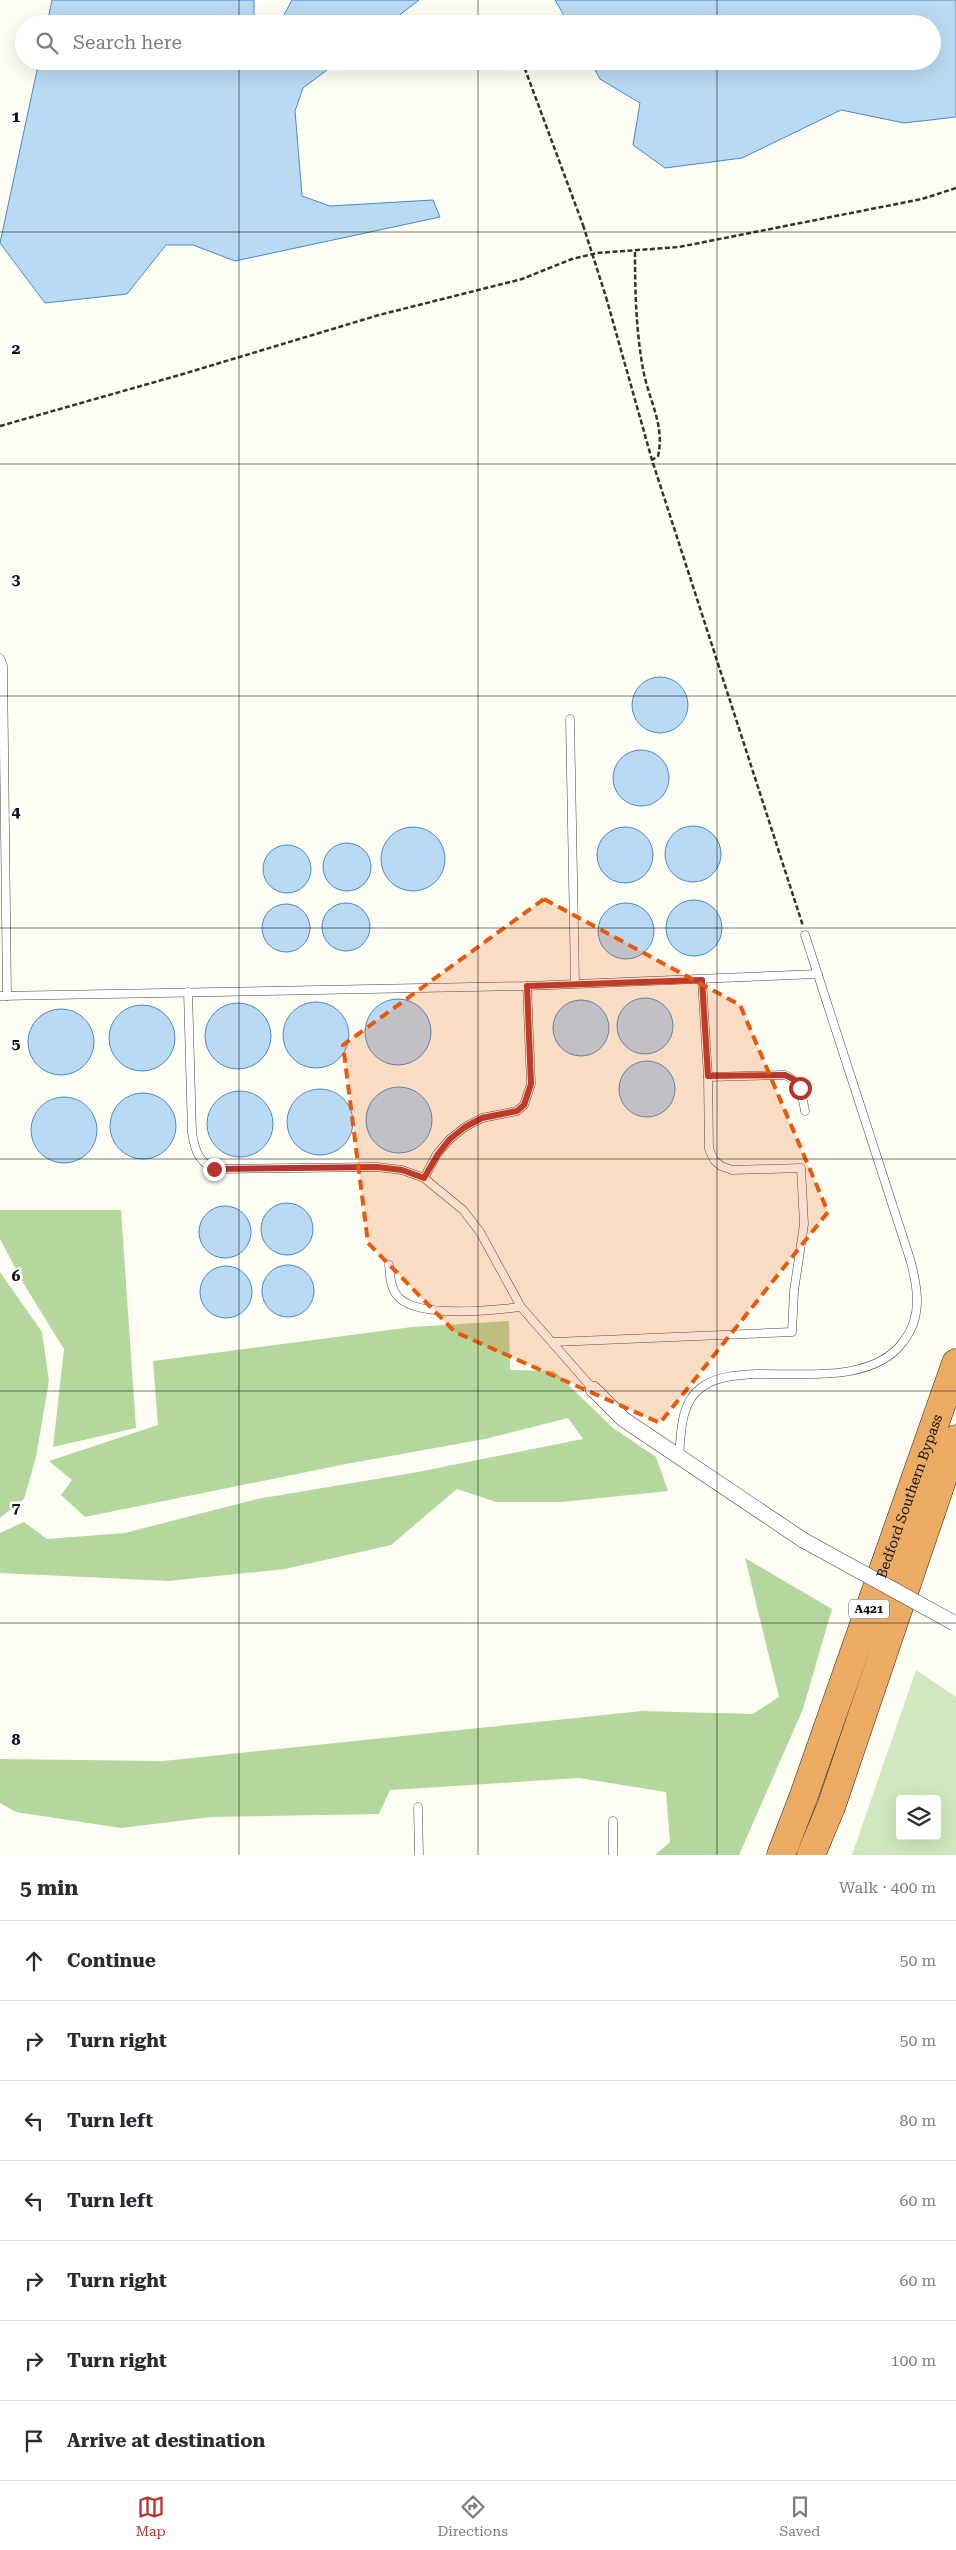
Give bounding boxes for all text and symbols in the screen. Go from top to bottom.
search box [15,15,941,70]
icon: search [33,29,61,57]
text: Search here [73,31,182,54]
text: 1 [12,107,21,126]
text: 2 [12,339,21,358]
text: 3 [12,570,21,589]
text: 4 [12,802,21,821]
text: 5 [12,1034,21,1053]
route start [789,1077,812,1100]
route end [203,1158,226,1181]
text: 6 [12,1266,21,1285]
street label: Bedford Southern Bypass [873,1412,945,1580]
text: 7 [12,1498,21,1517]
road number: A421 [849,1600,889,1618]
text: 8 [12,1730,21,1749]
map controls [896,1795,941,1840]
button: layers [896,1795,941,1840]
text: 5 min [20,1876,78,1900]
text: Walk · 400 m [839,1878,936,1897]
icon: ahead [20,1947,48,1975]
text: Continue [67,1949,156,1972]
text: 50 m [899,1951,936,1970]
icon: right [20,2027,48,2055]
text: Turn right [67,2029,167,2052]
text: 50 m [899,2031,936,2050]
icon: left [20,2107,48,2135]
text: Turn left [67,2109,153,2132]
text: 80 m [899,2111,936,2130]
icon: left [20,2187,48,2215]
text: Turn left [67,2189,153,2212]
text: 60 m [899,2191,936,2210]
icon: right [20,2267,48,2295]
text: Turn right [67,2269,167,2292]
text: 60 m [899,2271,936,2290]
icon: right [20,2347,48,2375]
text: Turn right [67,2349,167,2372]
text: 100 m [890,2351,936,2370]
icon: arrive [20,2427,48,2455]
text: Arrive at destination [67,2429,265,2452]
tab: Map [136,2493,166,2539]
tab: Directions [437,2493,508,2539]
tab: Saved [780,2493,820,2539]

